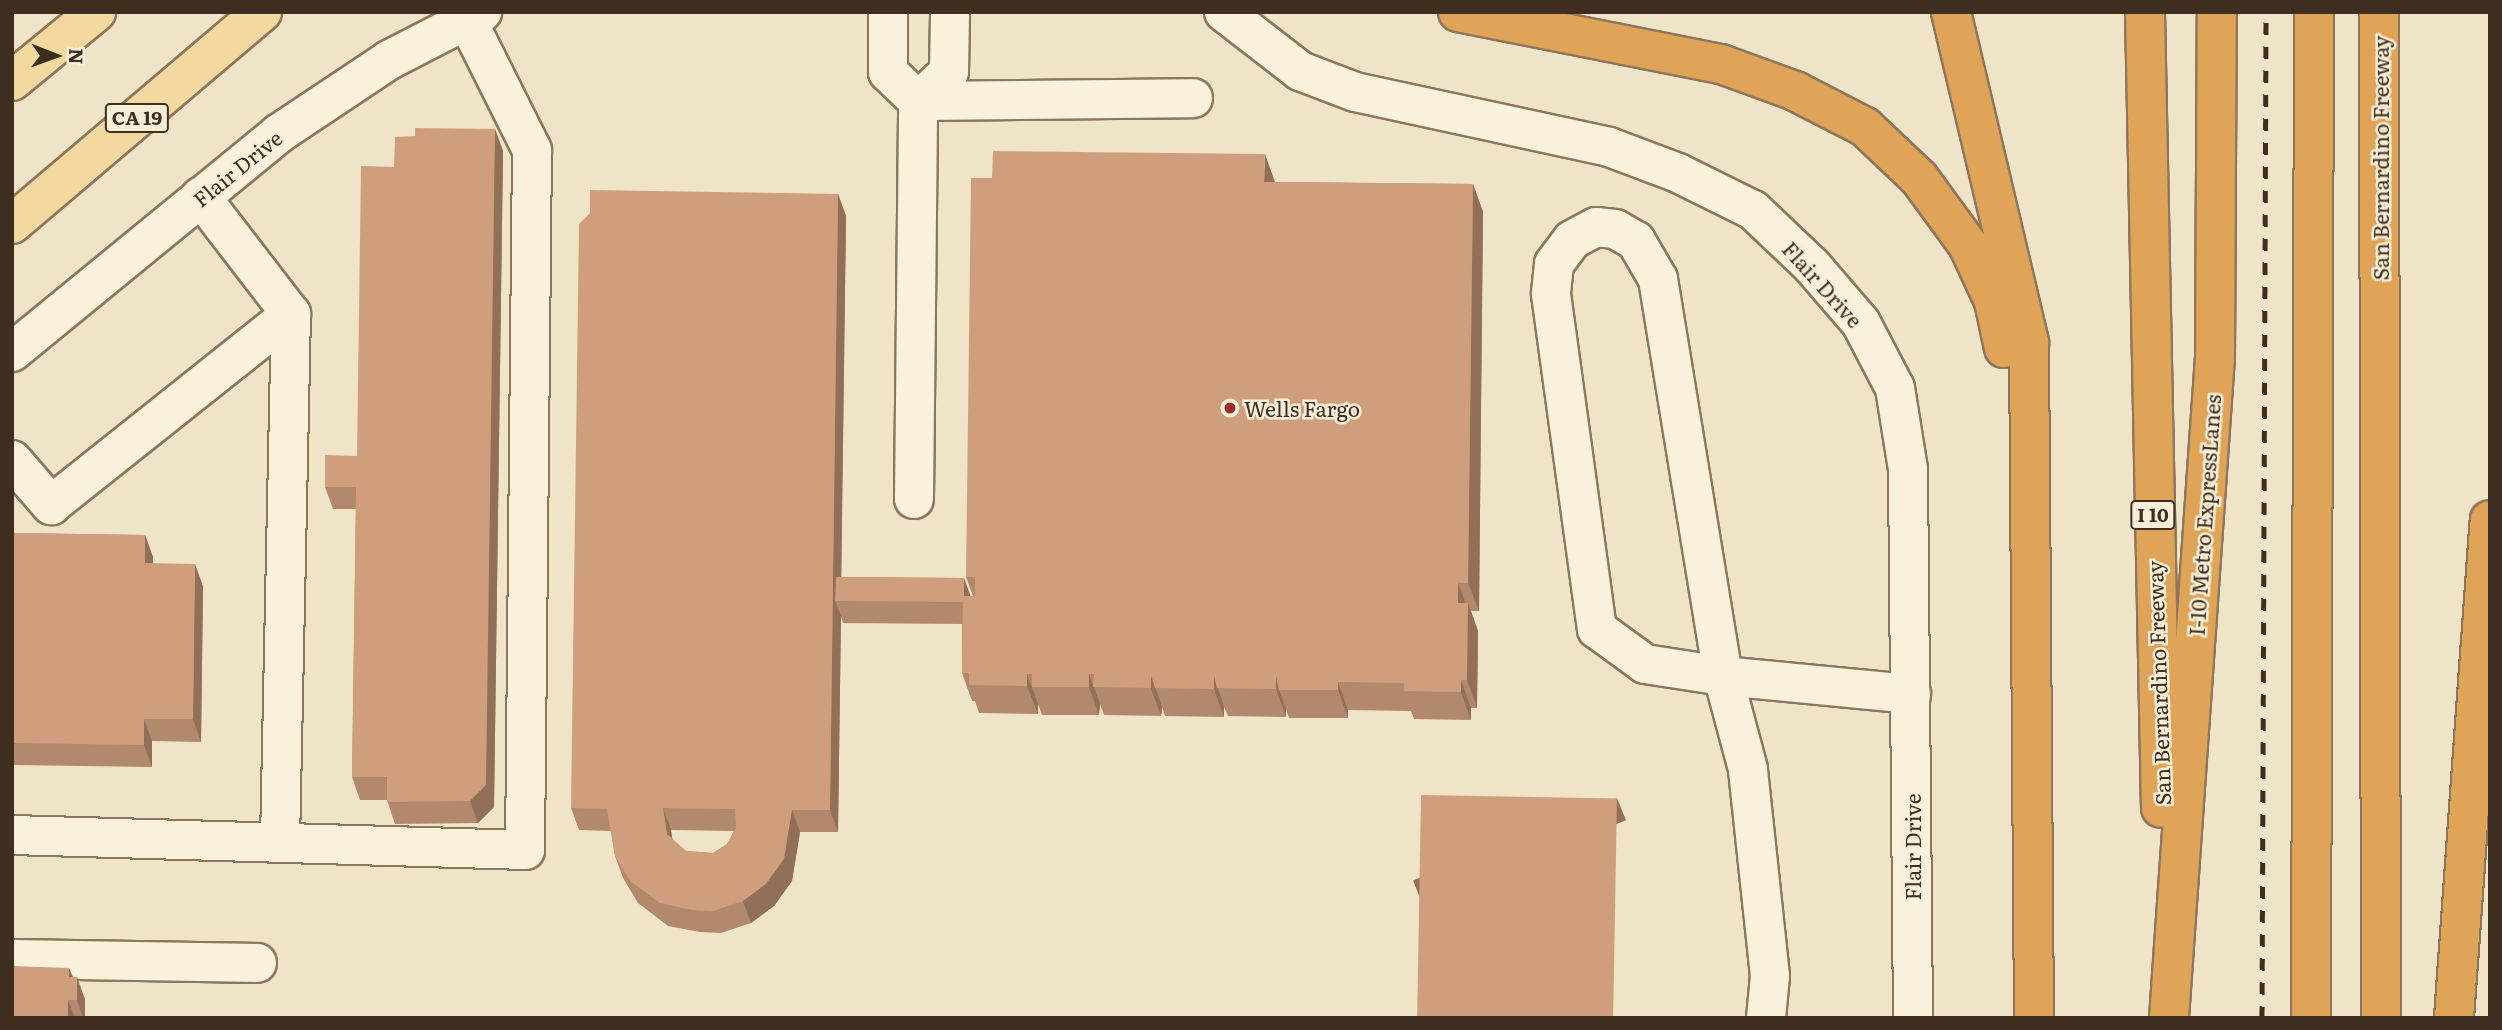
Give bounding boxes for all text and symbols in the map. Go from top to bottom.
north arrow [21,21,91,91]
street label: San Bernardino Freeway [2367,36,2393,280]
text: N [63,48,91,65]
road number: CA 19 [104,102,170,134]
street label: Flair Drive [187,124,287,212]
street label: Flair Drive [1778,236,1868,332]
street label: I-10 Metro ExpressLanes [2183,393,2225,637]
place label: Wells Fargo [1244,395,1360,421]
marker: Wells Fargo [1222,400,1238,416]
road number: I 10 [2130,500,2176,530]
street label: San Bernardino Freeway [2141,560,2175,806]
street label: Flair Drive [1899,793,1925,901]

